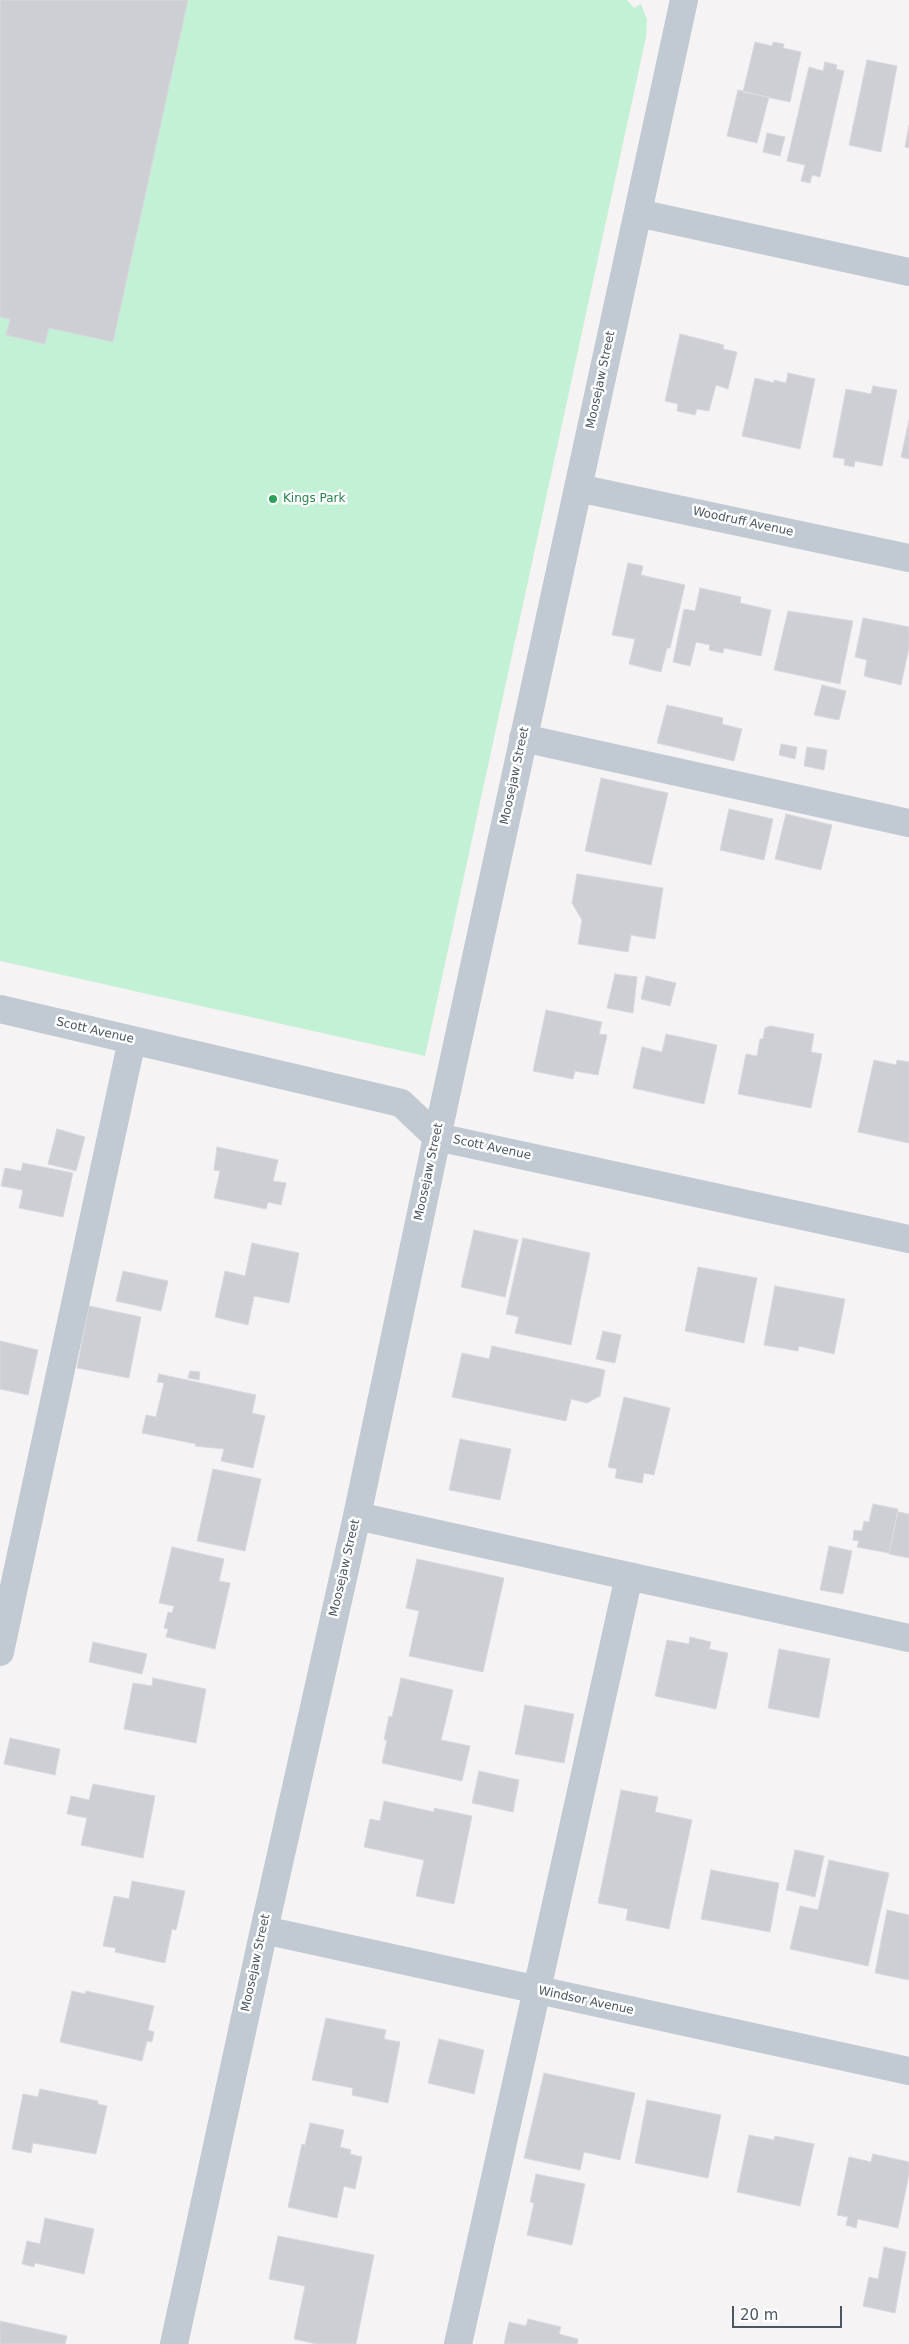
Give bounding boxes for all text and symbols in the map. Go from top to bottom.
street label: Moosejaw Street [584,330,618,430]
place label: Kings Park [283,492,345,506]
marker: Kings Park [267,493,279,505]
street label: Woodruff Avenue [691,504,795,540]
street label: Moosejaw Street [498,726,532,826]
street label: Scott Avenue [55,1015,135,1047]
street label: Moosejaw Street [412,1122,446,1222]
street label: Scott Avenue [452,1133,532,1163]
street label: Moosejaw Street [327,1518,363,1618]
street label: Moosejaw Street [239,1913,273,2013]
street label: Windsor Avenue [537,1984,635,2018]
scale bar [734,2296,844,2328]
text: 20 m [740,2306,778,2324]

